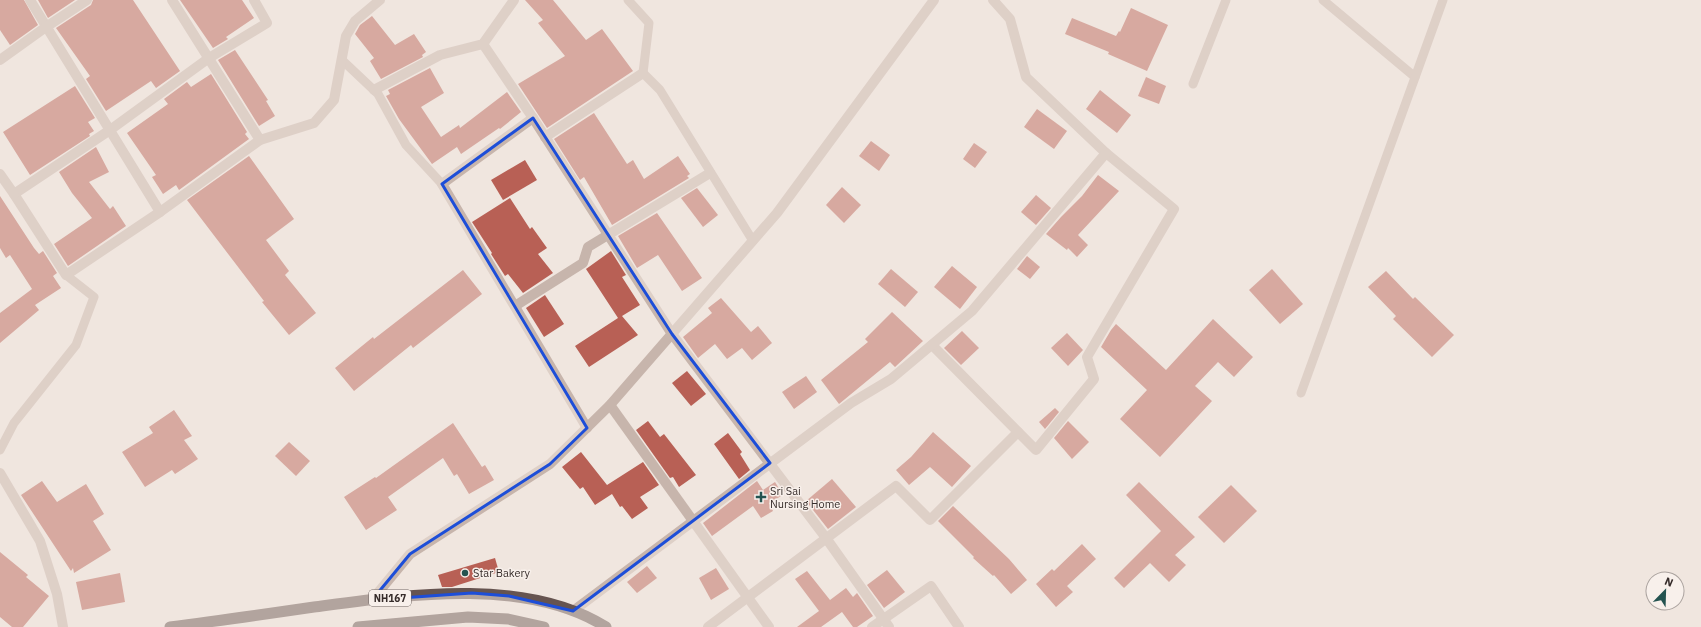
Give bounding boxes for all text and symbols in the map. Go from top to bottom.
place label: Sri Sai Nursing Home [770,484,840,511]
marker: Sri Sai Nursing Home [755,491,767,503]
place label: Star Bakery [473,566,531,580]
marker: Star Bakery [460,568,470,578]
north arrow [1645,571,1685,611]
text: N [1663,574,1675,590]
road number: NH167 [369,590,411,606]

